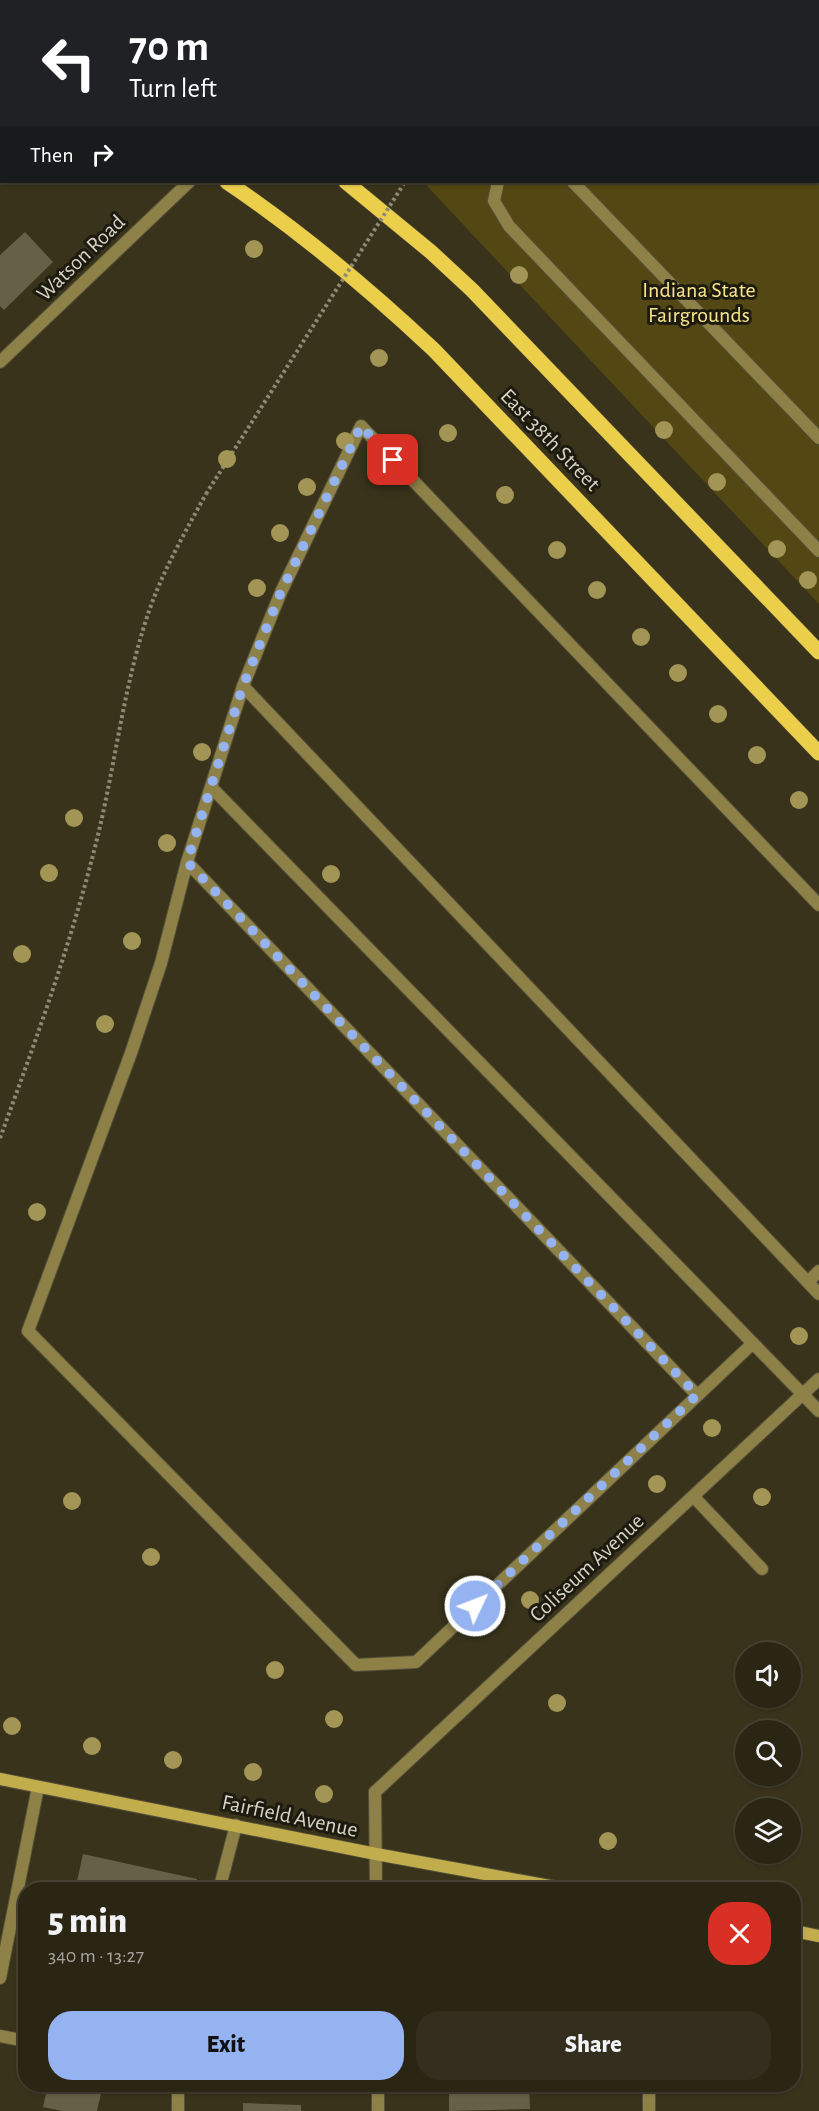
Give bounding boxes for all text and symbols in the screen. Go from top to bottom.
icon: left [30,24,108,102]
text: 70 m [129,26,209,68]
text: Turn left [129,75,217,102]
icon: right [86,138,119,171]
text: Then [30,144,74,166]
street label: Watson Road [32,211,129,305]
park label: Indiana State Fairgrounds [642,279,756,326]
street label: East 38th Street [496,384,604,495]
pin [367,434,418,485]
icon: arrive [376,443,409,476]
street label: Coliseum Avenue [525,1509,648,1626]
position arrow [443,1574,507,1638]
map controls [735,1642,801,1864]
button: sound [735,1642,801,1708]
button: search [735,1720,801,1786]
street label: Fairfield Avenue [220,1791,360,1841]
button: layers [735,1798,801,1864]
button: close [708,1902,771,1965]
text: 5 min [48,1903,127,1939]
text: 340 m · 13:27 [48,1946,144,1966]
button: Exit [48,2011,404,2080]
button: Share [416,2011,771,2080]

